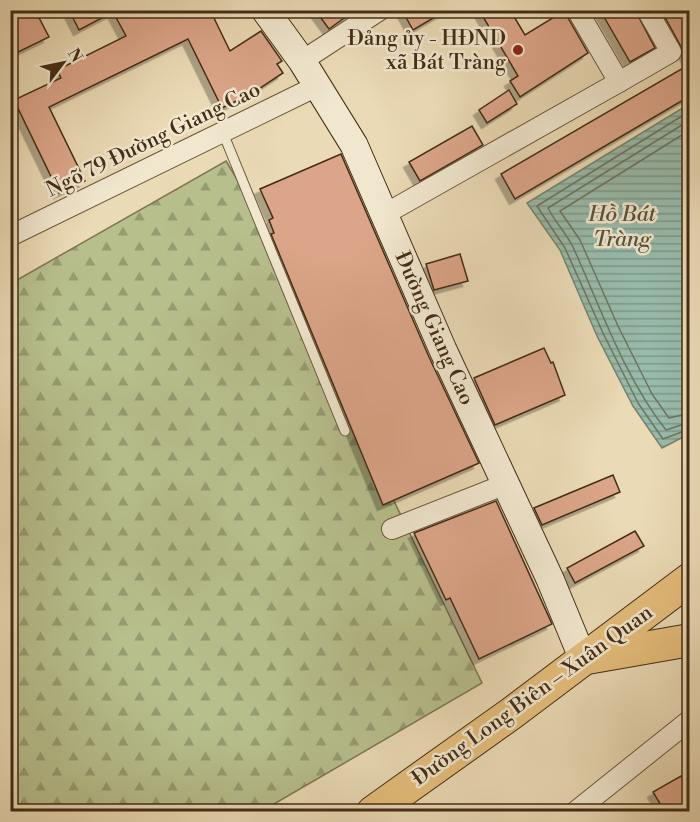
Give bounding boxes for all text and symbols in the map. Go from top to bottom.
place label: Đảng ủy - HĐND xã Bát Tràng [348,26,506,76]
north arrow [33,33,93,93]
marker: Đảng ủy - HĐND xã Bát Tràng [511,43,525,57]
text: N [63,45,87,67]
street label: Ngõ 79 Đường Giang Cao [42,77,265,203]
water label: Hồ Bát Tràng [587,201,657,253]
street label: Đường Giang Cao [389,248,480,409]
street label: Đường Long Biên – Xuân Quan [407,599,658,792]

